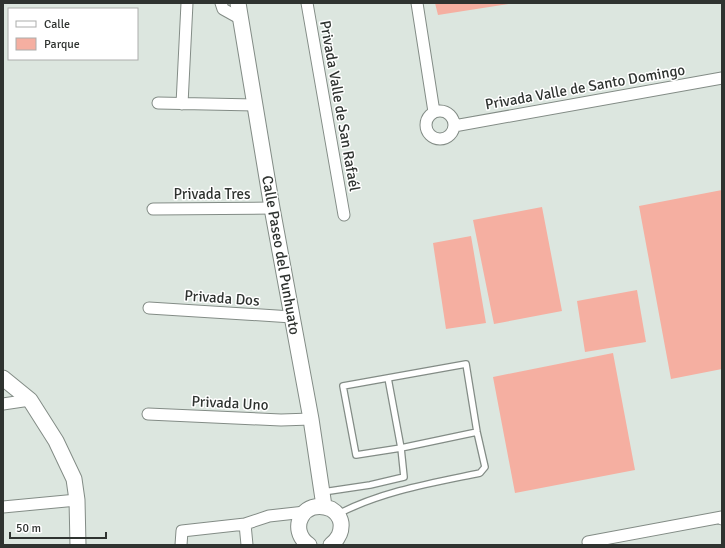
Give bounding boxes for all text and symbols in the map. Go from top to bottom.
legend [8,8,138,60]
text: Calle [44,17,70,32]
street label: Privada Valle de San Rafaél [316,19,364,193]
text: Parque [44,37,80,52]
street label: Privada Valle de Santo Domingo [484,61,687,113]
street label: Calle Paseo del Punhuato [258,174,304,336]
street label: Privada Tres [173,185,251,203]
street label: Privada Dos [184,286,261,310]
street label: Privada Uno [191,392,269,414]
scale bar [10,514,106,540]
text: 50 m [16,521,41,536]

